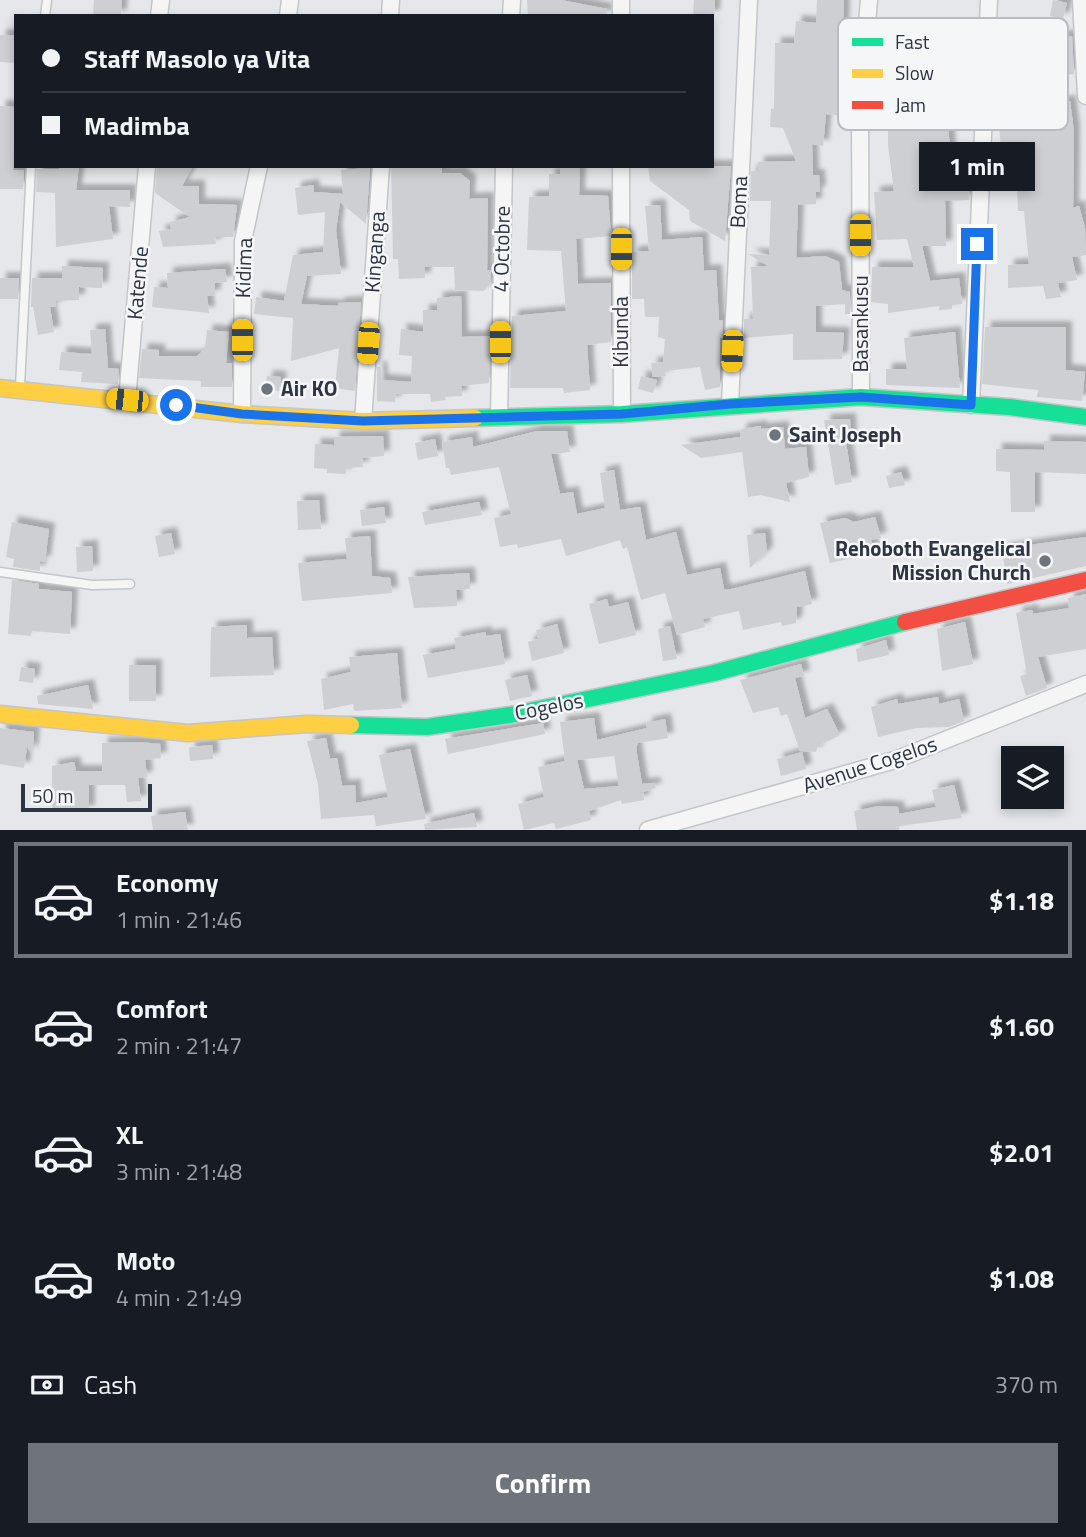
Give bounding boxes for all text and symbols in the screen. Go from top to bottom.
legend [838,18,1068,130]
text: Fast [895,27,930,56]
text: Staff Masolo ya Vita [84,39,310,78]
text: Slow [895,58,934,87]
text: Jam [895,90,926,119]
text: Madimba [84,106,190,145]
callout: 1 min [919,142,1035,191]
text: 1 min [949,149,1005,184]
street label: Boma [721,175,755,229]
street label: 4 Octobre [484,205,518,293]
street label: Kinganga [355,210,393,294]
car [850,214,871,256]
car [611,228,632,270]
route end [961,228,993,260]
street label: Kidima [226,237,260,299]
street label: Katende [118,245,156,321]
street label: Basankusu [844,275,876,373]
street label: Kibunda [604,296,636,368]
car [232,319,253,361]
car [357,321,380,365]
car [490,321,511,363]
car [721,329,744,373]
place label: Air KO [281,372,338,404]
marker: Air KO [259,381,275,397]
car [106,387,149,413]
route start [160,389,192,421]
place label: Saint Joseph [789,418,902,450]
marker: Saint Joseph [767,427,783,443]
place label: Rehoboth Evangelical Mission Church [835,532,1031,588]
marker: Rehoboth Evangelical Mission Church [1037,553,1053,569]
street label: Cogelos [512,684,586,728]
street label: Avenue Cogelos [798,727,941,801]
map controls [1001,746,1064,809]
button: layers [1001,746,1064,809]
scale bar [21,781,152,813]
text: 50 m [32,781,73,810]
text: Economy [116,863,218,902]
icon: car [32,869,95,932]
text: $1.18 [989,881,1054,920]
text: 1 min · 21:46 [116,902,242,937]
text: Comfort [116,989,208,1028]
icon: car [32,995,95,1058]
text: $1.60 [989,1007,1054,1046]
text: 2 min · 21:47 [116,1028,242,1063]
text: XL [116,1115,143,1154]
icon: car [32,1121,95,1184]
text: $2.01 [989,1133,1054,1172]
text: 3 min · 21:48 [116,1154,242,1189]
text: Moto [116,1241,175,1280]
icon: car [32,1247,95,1310]
text: $1.08 [989,1259,1054,1298]
text: 4 min · 21:49 [116,1280,242,1315]
text: Cash [84,1365,137,1404]
icon: cash [28,1366,66,1404]
text: 370 m [995,1367,1058,1402]
button: Confirm [28,1443,1058,1523]

